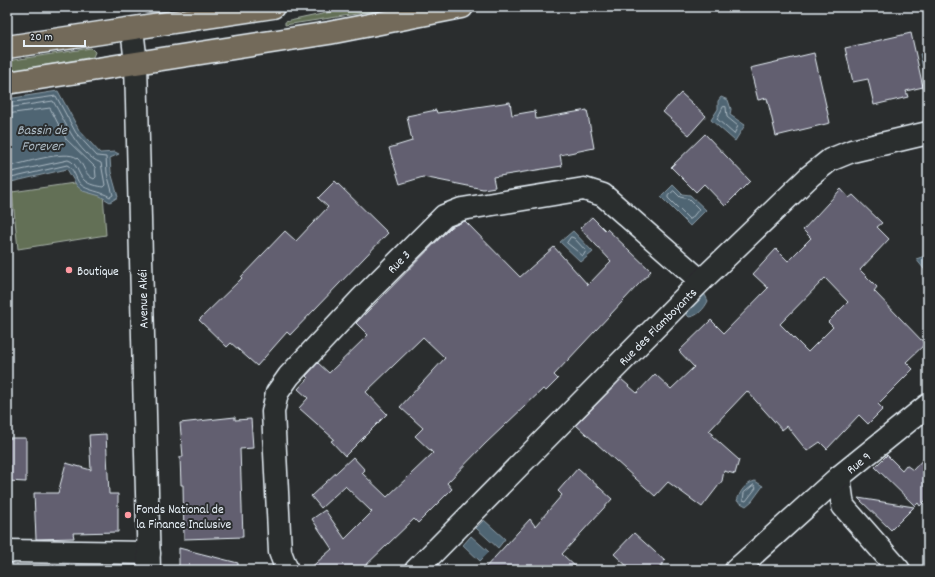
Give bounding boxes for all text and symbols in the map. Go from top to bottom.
scale bar [24,22,85,48]
text: 20 m [30,29,53,46]
water label: Bassin de Forever [17,121,68,157]
street label: Rue 3 [384,247,416,279]
place label: Boutique [77,263,119,282]
marker: Boutique [64,265,74,275]
street label: Avenue Akéi [134,269,155,329]
street label: Rue des Flamboyants [615,284,702,371]
street label: Rue 9 [843,448,876,480]
place label: Fonds National de la Finance Inclusive [136,501,232,535]
marker: Fonds National de la Finance Inclusive [123,510,133,520]

